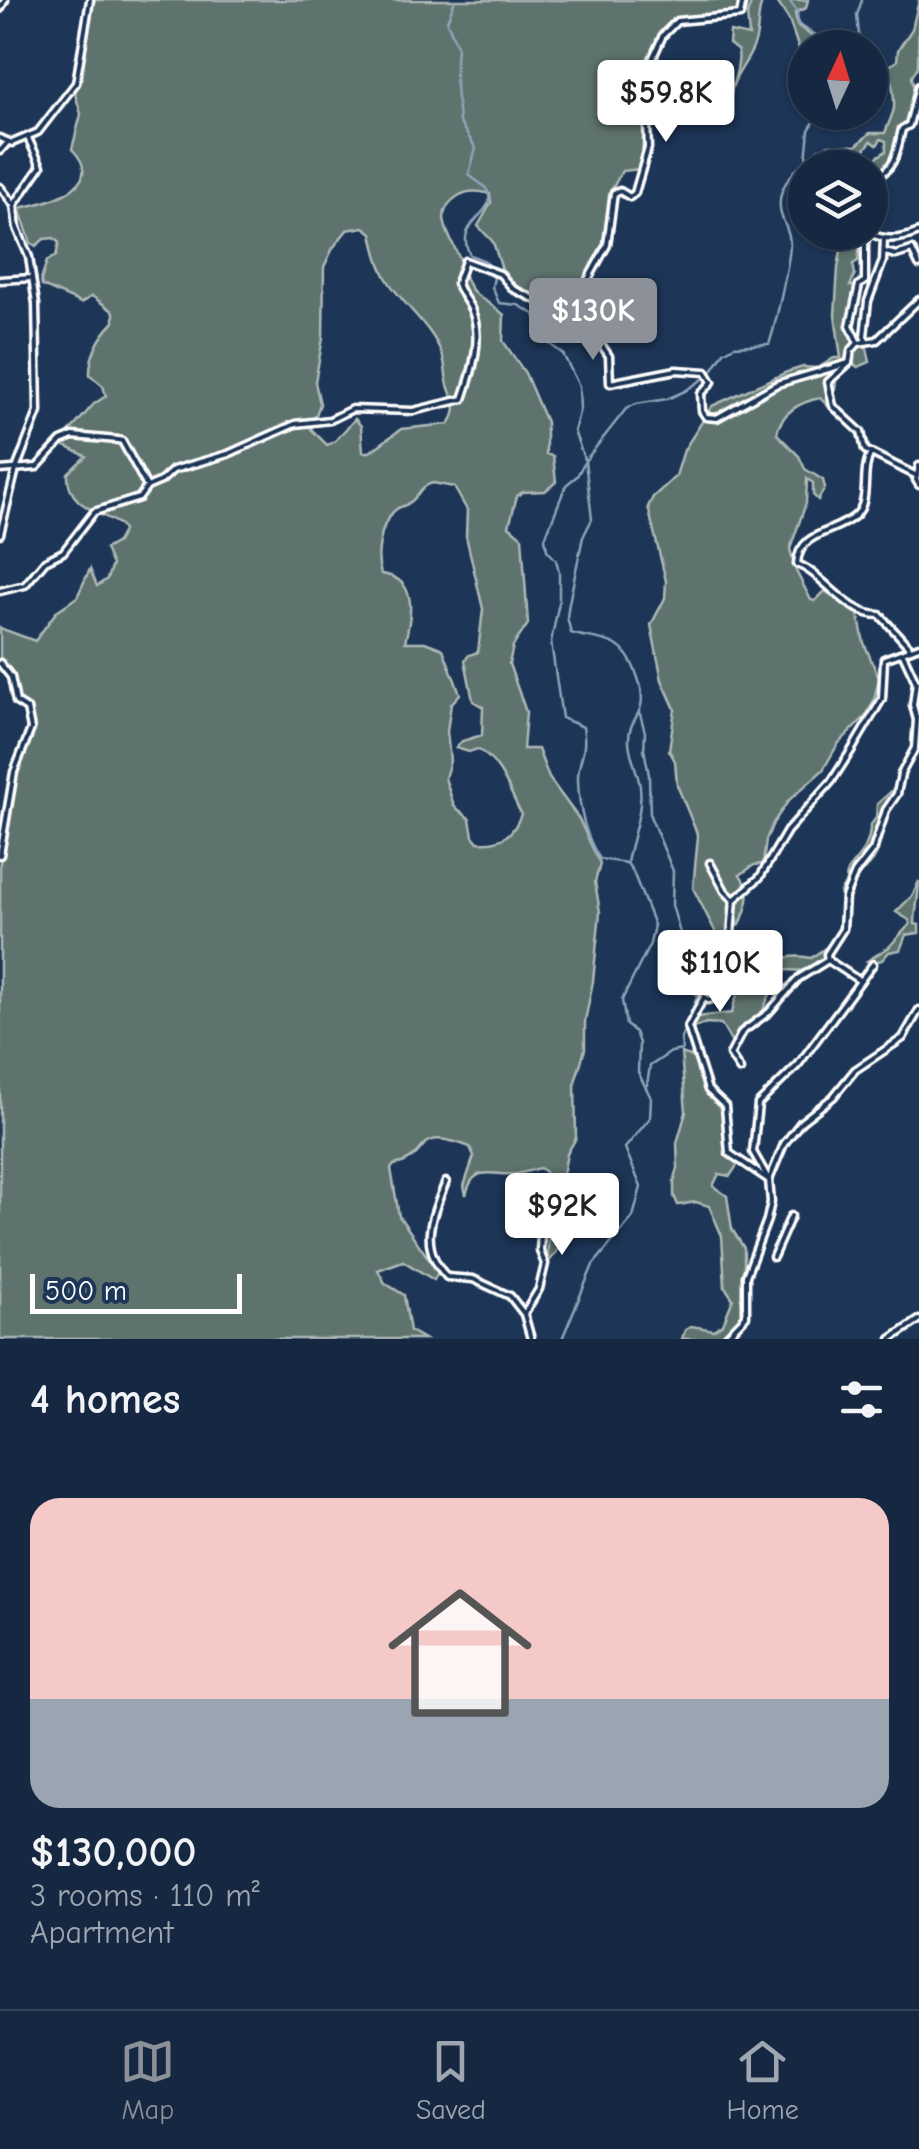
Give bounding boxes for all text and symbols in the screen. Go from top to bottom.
north arrow [788,30,888,130]
map controls [788,30,888,250]
pin: $59.8K [585,60,747,145]
text: $59.8K [619,74,713,111]
button: layers [788,150,888,250]
pin: $130K [523,278,663,363]
text: $130K [551,292,635,329]
pin: $110K [650,930,790,1015]
text: $110K [680,944,760,981]
pin: $92K [503,1173,621,1258]
text: $92K [527,1187,597,1224]
scale bar [30,1269,242,1314]
text: 500 m [45,1275,127,1307]
icon: filters [834,1372,889,1427]
text: 4 homes [30,1375,180,1424]
icon: home [370,1563,550,1743]
text: $130,000 [30,1828,197,1877]
text: 3 rooms · 110 m² [30,1877,260,1914]
text: Apartment [30,1914,173,1951]
tab: Map [120,2034,175,2126]
tab: Saved [416,2034,486,2126]
tab: Home [726,2034,799,2126]

